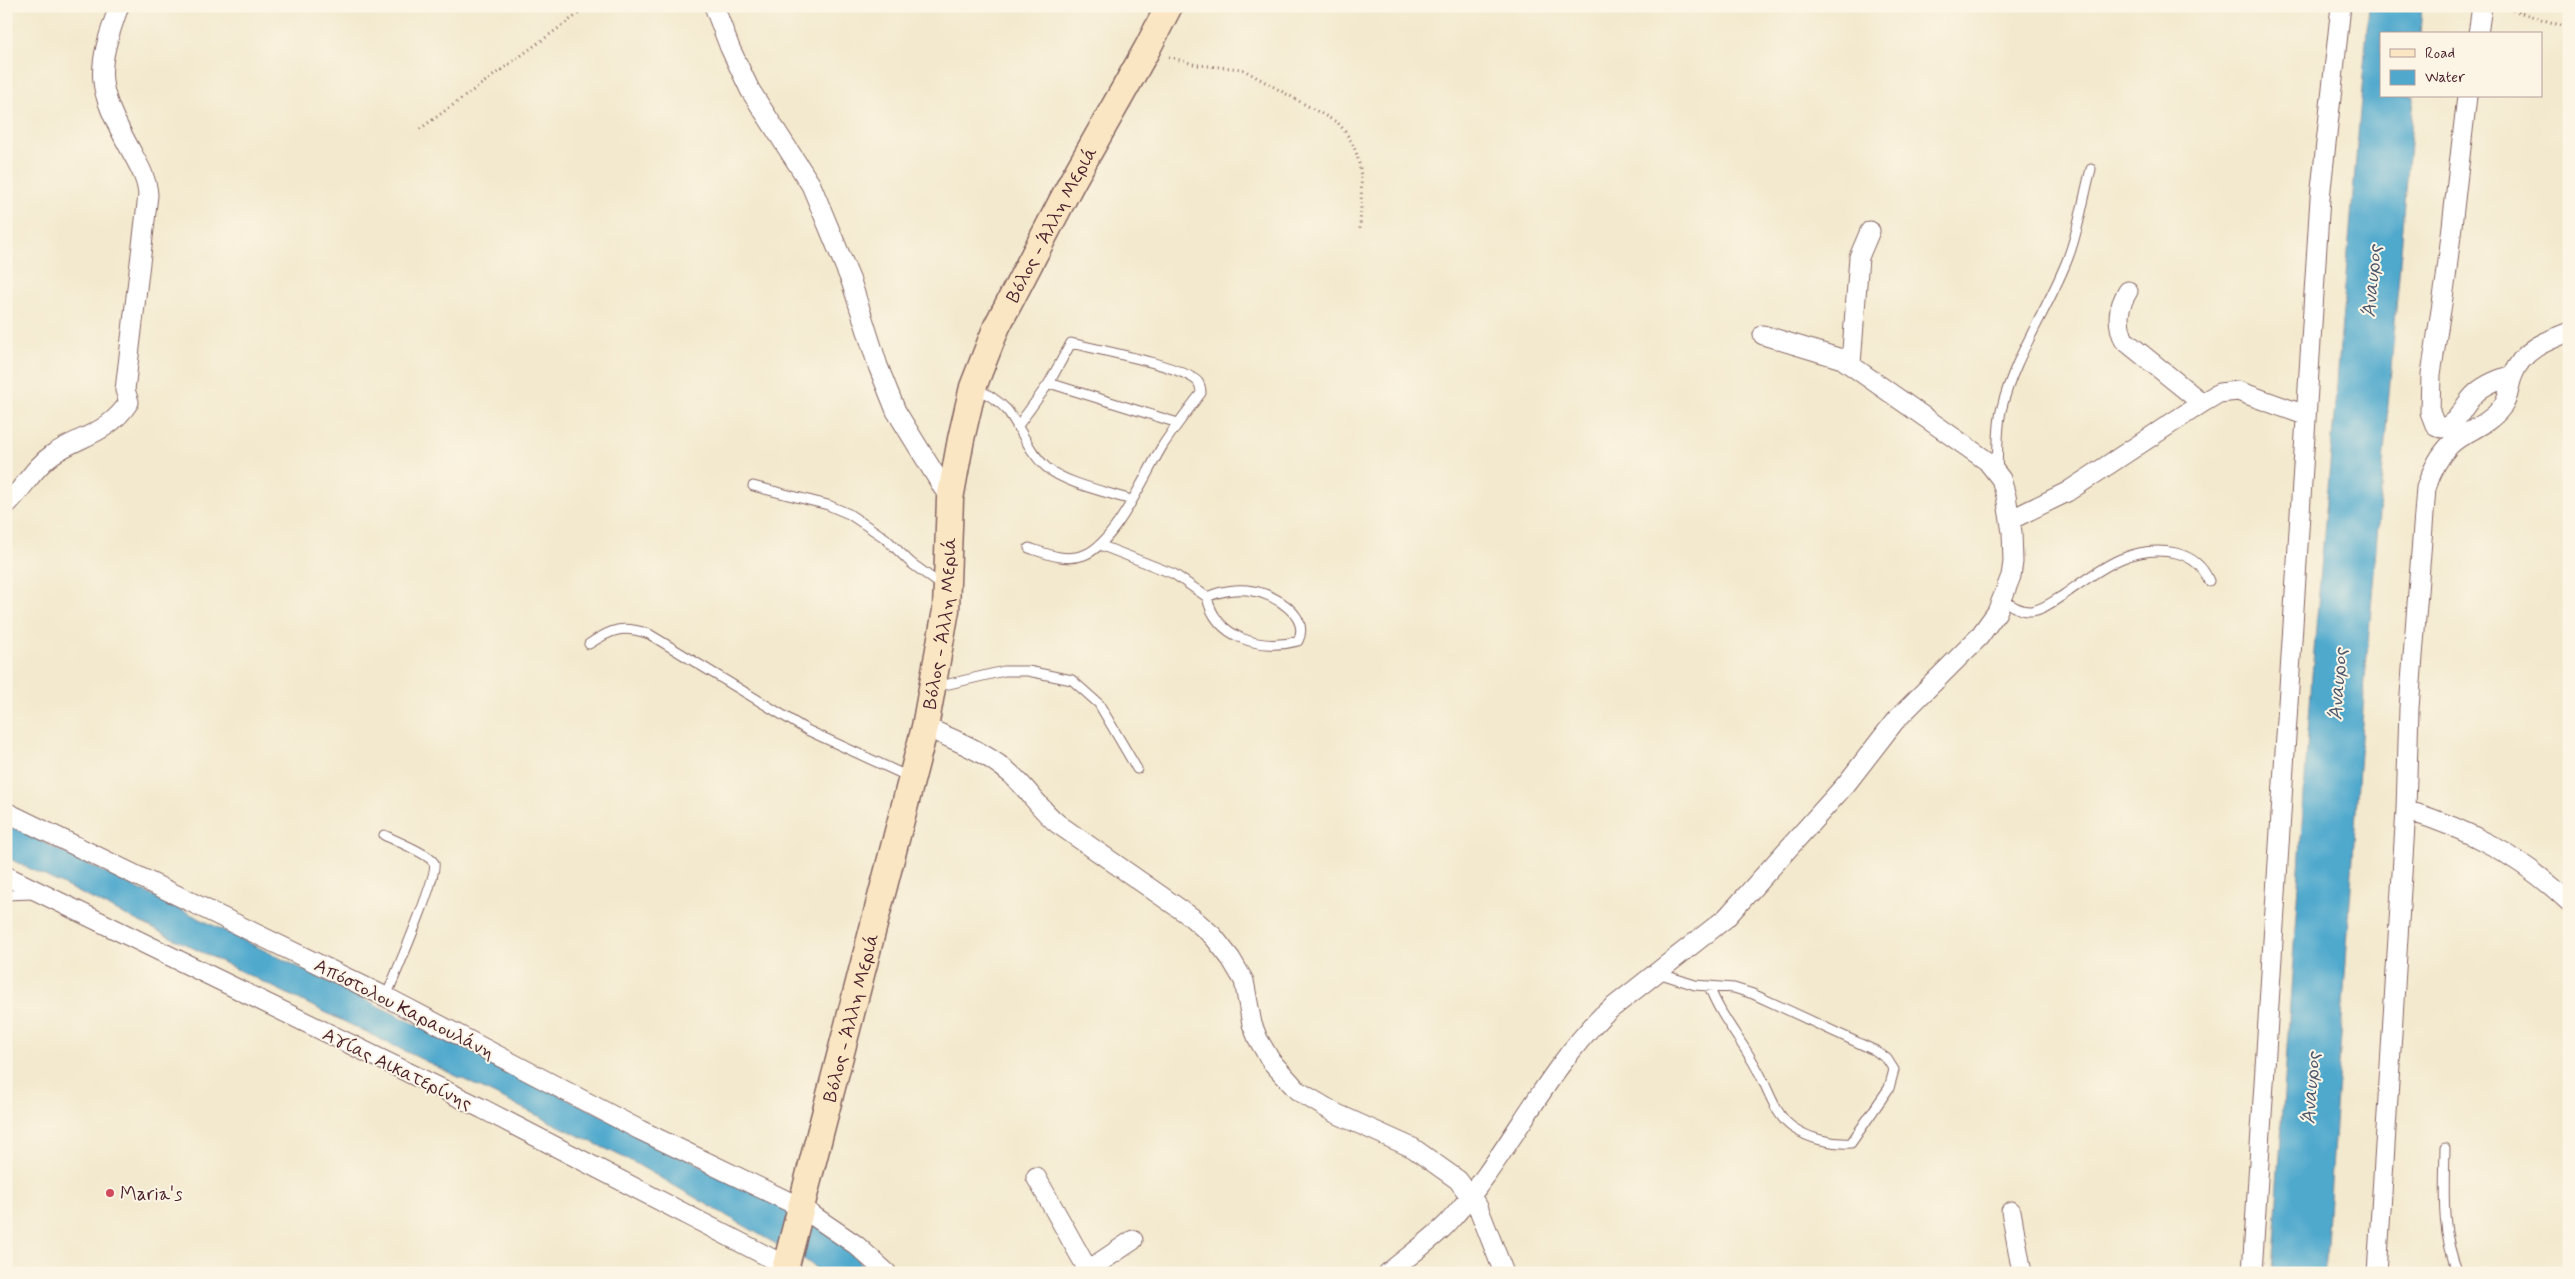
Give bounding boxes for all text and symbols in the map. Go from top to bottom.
legend [2380,32,2542,98]
text: Road [2425,44,2455,64]
text: Water [2425,68,2465,88]
street label: Βόλος - Άλλη Μεριά [1000,142,1104,307]
water label: Άναυρος [2356,243,2389,318]
street label: Βόλος - Άλλη Μεριά [917,537,963,711]
water label: Άναυρος [2323,646,2355,721]
street label: Βόλος - Άλλη Μεριά [818,931,885,1105]
street label: Απόστολου Καραουλάνη [310,953,499,1066]
street label: Αγίας Αικατερίνης [318,1022,476,1117]
water label: Άναυρος [2296,1050,2328,1125]
place label: Maria's [120,1182,183,1207]
marker: Maria's [104,1187,116,1199]

